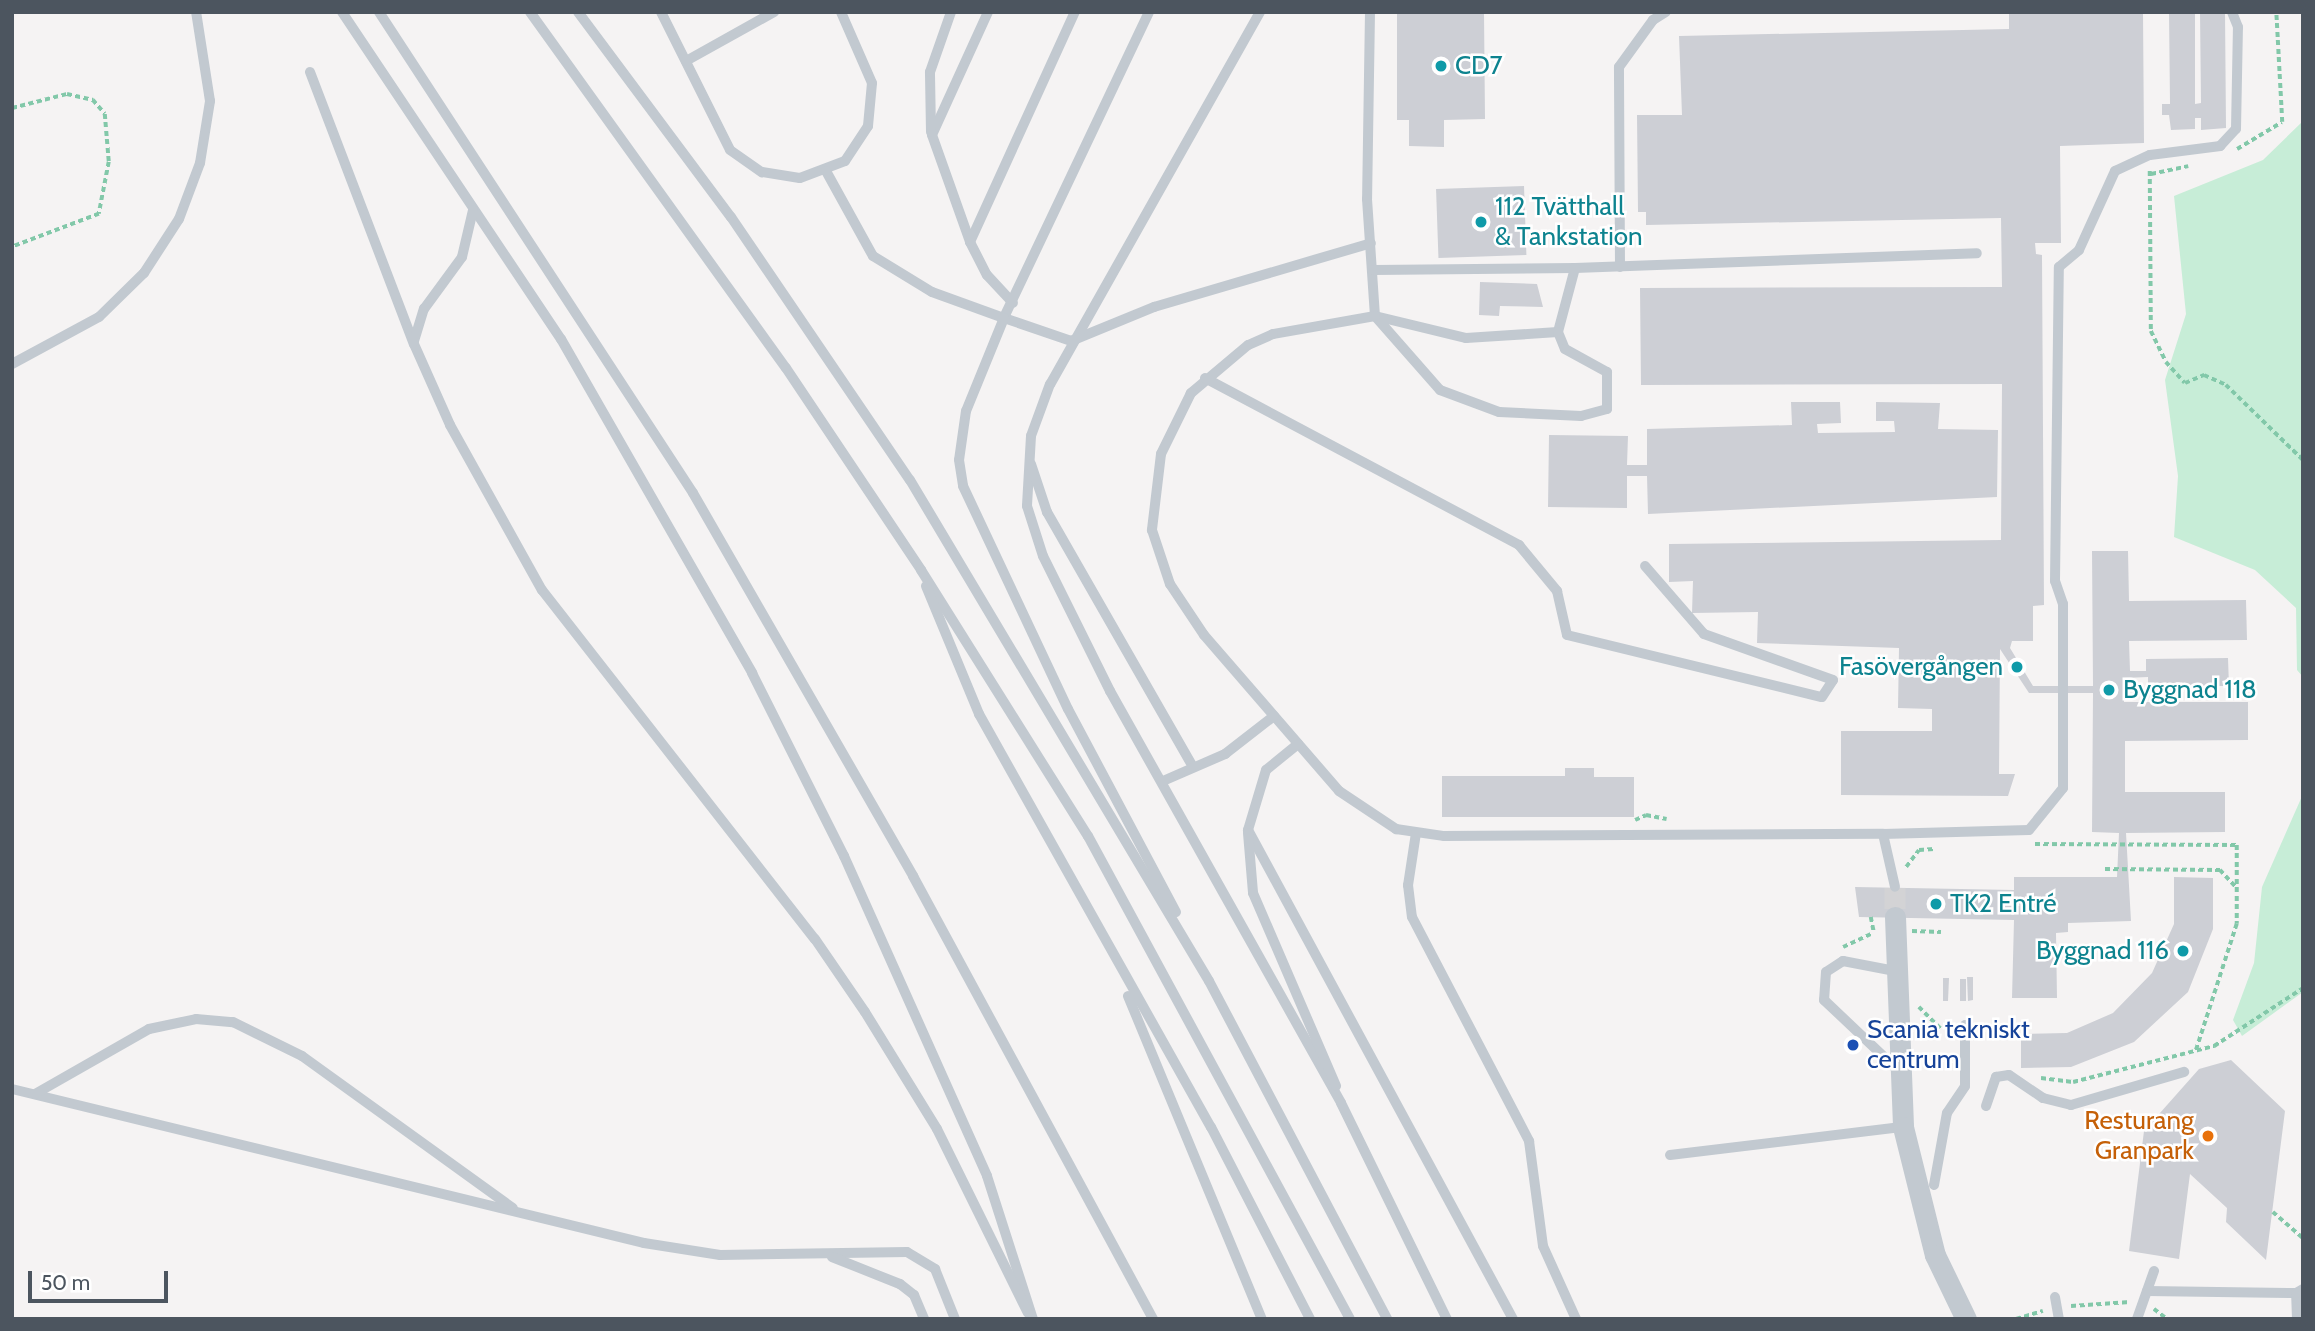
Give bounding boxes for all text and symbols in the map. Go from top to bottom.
place label: CD7 [1455,50,1503,82]
marker: CD7 [1433,58,1449,74]
place label: 112 Tvätthall & Tankstation [1495,191,1643,252]
marker: 112 Tvätthall & Tankstation [1473,214,1489,230]
place label: Fasövergången [1839,651,2003,683]
marker: Fasövergången [2009,659,2025,675]
place label: Byggnad 118 [2123,674,2257,706]
marker: Byggnad 118 [2101,682,2117,698]
place label: TK2 Entré [1950,888,2056,920]
marker: TK2 Entré [1928,896,1944,912]
place label: Byggnad 116 [2036,935,2169,967]
marker: Byggnad 116 [2175,943,2191,959]
place label: Scania tekniskt centrum [1867,1014,2030,1076]
marker: Scania tekniskt centrum [1845,1037,1861,1053]
place label: Resturang Granpark [2084,1105,2194,1166]
marker: Resturang Granpark [2200,1128,2216,1144]
scale bar [32,1258,172,1302]
text: 50 m [41,1270,90,1295]

